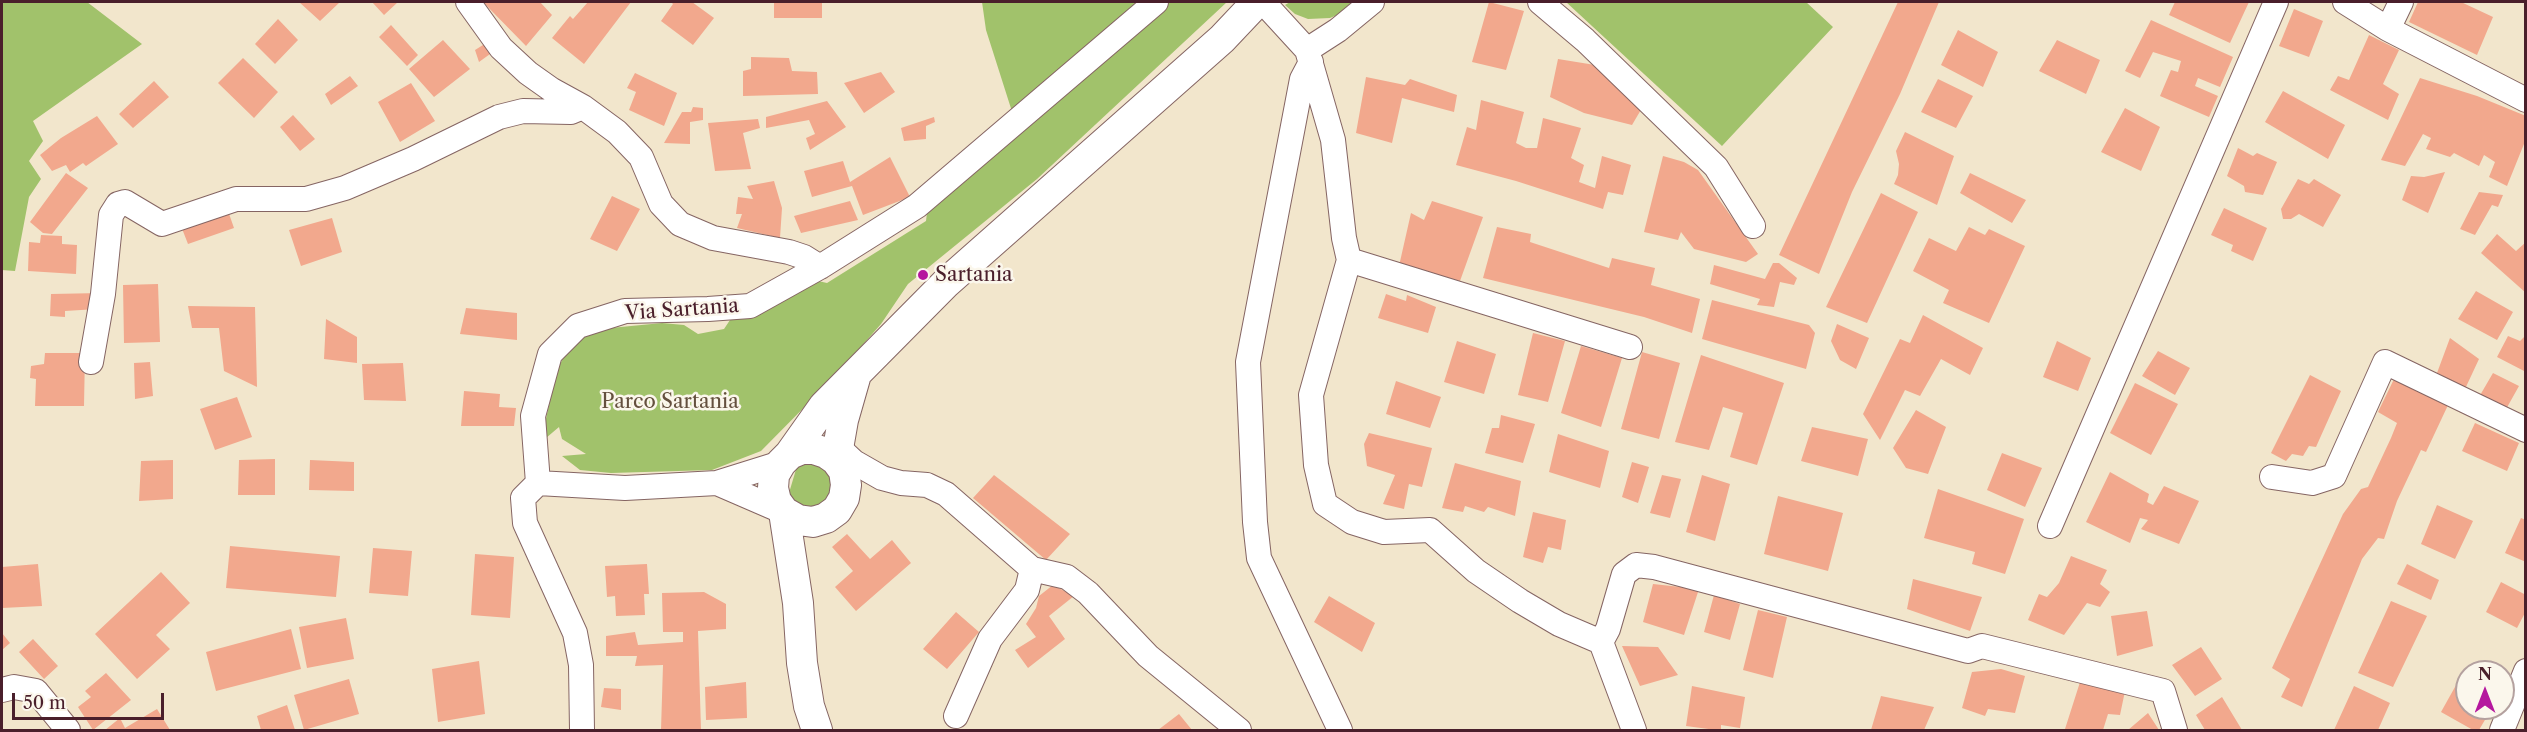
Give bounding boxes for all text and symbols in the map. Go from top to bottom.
place label: Sartania [935,263,1013,287]
marker: Sartania [916,268,930,282]
street label: Via Sartania [624,294,740,326]
park label: Parco Sartania [601,390,739,414]
north arrow [2455,660,2515,720]
text: N [2478,664,2492,684]
scale bar [15,681,166,719]
text: 50 m [23,692,66,714]

